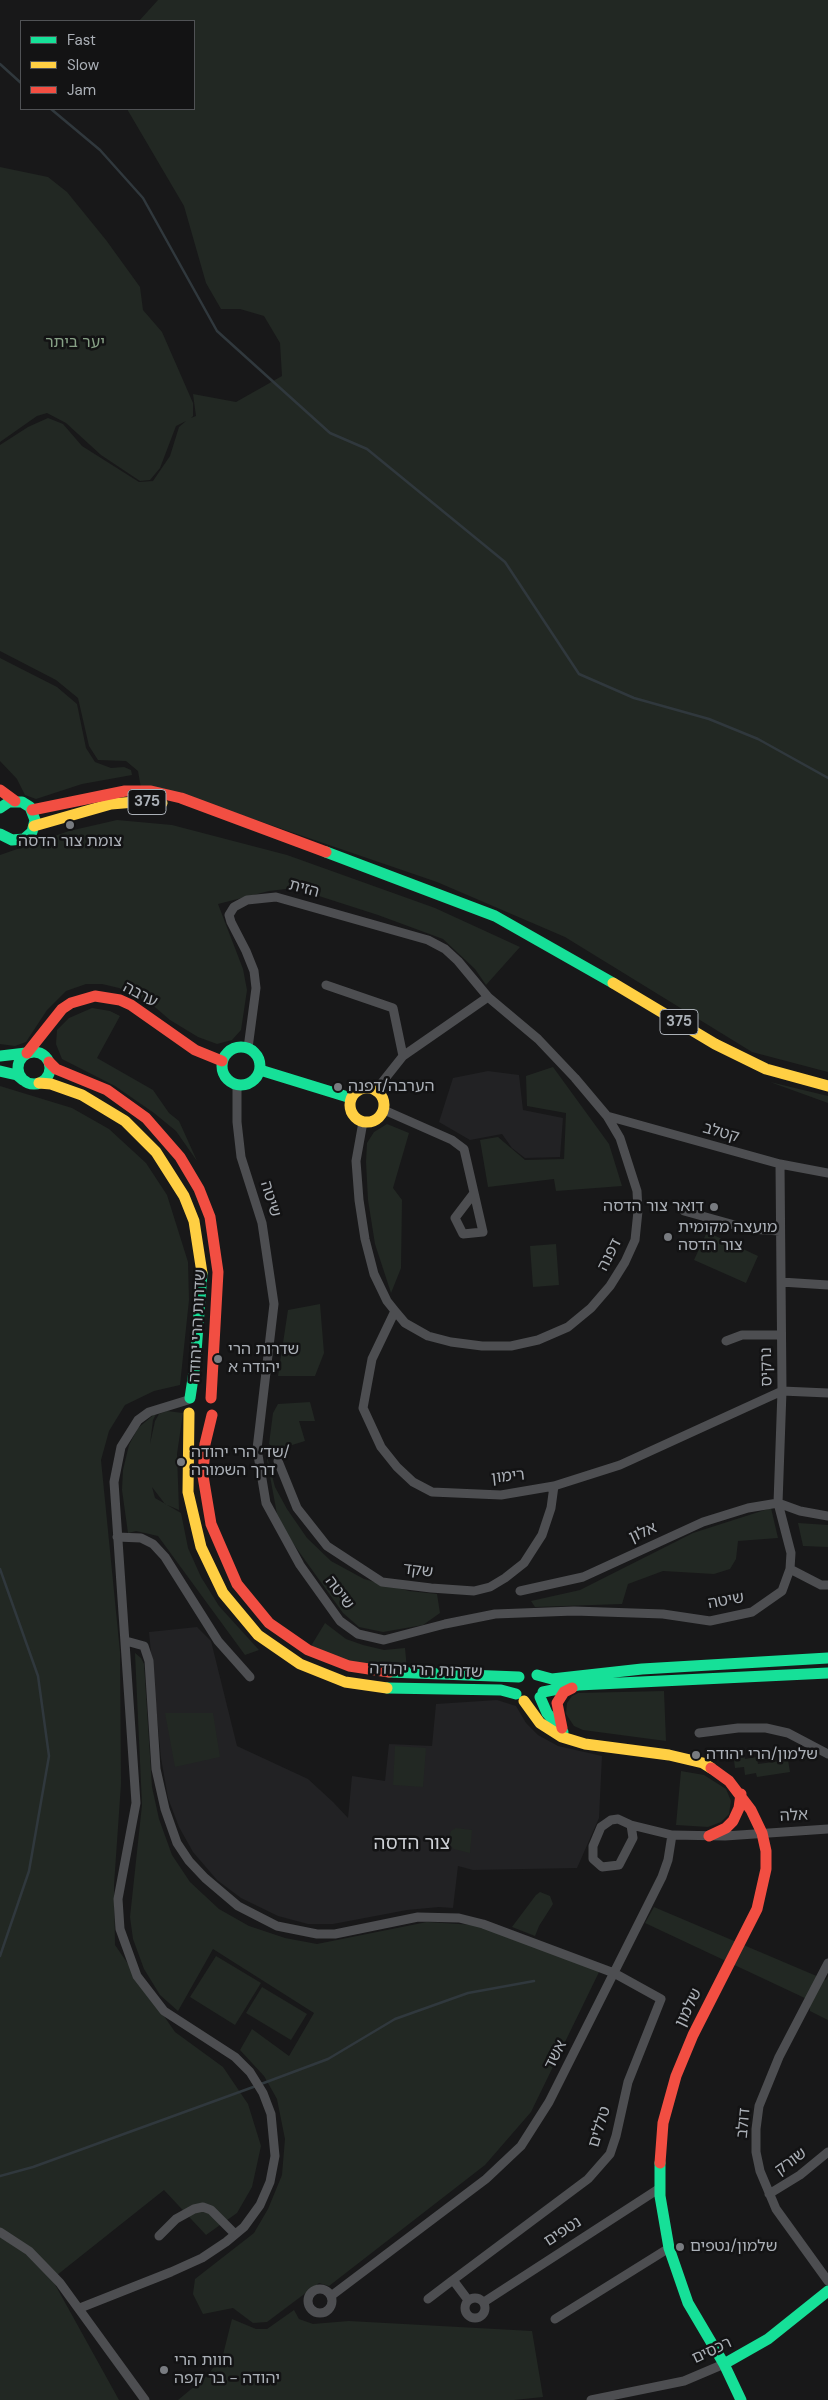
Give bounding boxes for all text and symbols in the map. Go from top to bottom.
legend [20,20,195,110]
text: Fast [67,30,96,50]
text: Slow [67,55,99,75]
text: Jam [67,80,96,100]
park label: יער ביתר [45,333,105,353]
road number: 375 [128,790,166,814]
marker: צומת צור הדסה [64,819,76,831]
place label: צומת צור הדסה [18,832,122,852]
street label: הזית [287,876,321,902]
street label: ערבה [119,978,161,1012]
road number: 375 [660,1010,698,1034]
place label: הערבה/דפנה [348,1077,435,1097]
marker: הערבה/דפנה [332,1081,344,1093]
street label: קטלב [701,1119,741,1147]
street label: שיטה [255,1179,285,1219]
place label: דואר צור הדסה [603,1197,704,1217]
marker: דואר צור הדסה [708,1201,720,1213]
place label: מועצה מקומית צור הדסה [678,1218,777,1256]
marker: מועצה מקומית צור הדסה [662,1231,674,1243]
street label: דפנה [594,1236,626,1274]
street label: שדרות הרי יהודה [185,1269,211,1383]
place label: שדרות הרי יהודה א [228,1340,299,1378]
street label: נרקיס [757,1347,777,1387]
marker: שדרות הרי יהודה א [212,1353,224,1365]
place label: שד׳ הרי יהודה/ דרך השמורה [191,1443,290,1481]
marker: שד׳ הרי יהודה/ דרך השמורה [175,1456,187,1468]
street label: רימון [490,1466,526,1488]
street label: אלון [626,1518,660,1548]
street label: שקד [402,1560,434,1582]
street label: שיטה [320,1573,358,1613]
street label: שיטה [706,1588,746,1614]
street label: שדרות הרי יהודה [369,1659,483,1683]
place label: שלמון/הרי יהודה [706,1745,818,1765]
marker: שלמון/הרי יהודה [690,1749,702,1761]
street label: אלה [779,1806,809,1826]
district label: צור הדסה [374,1833,450,1855]
street label: שלמון [671,1986,707,2030]
street label: אשד [541,2037,571,2073]
street label: טללים [585,2104,615,2150]
street label: דולב [733,2107,755,2139]
street label: שורק [771,2144,811,2180]
street label: נטפים [541,2213,585,2251]
place label: שלמון/נטפים [690,2237,777,2257]
marker: שלמון/נטפים [674,2241,686,2253]
street label: רכסים [689,2334,735,2368]
place label: חוות הרי יהודה - בר קפה [174,2351,280,2389]
marker: חוות הרי יהודה - בר קפה [158,2364,170,2376]

